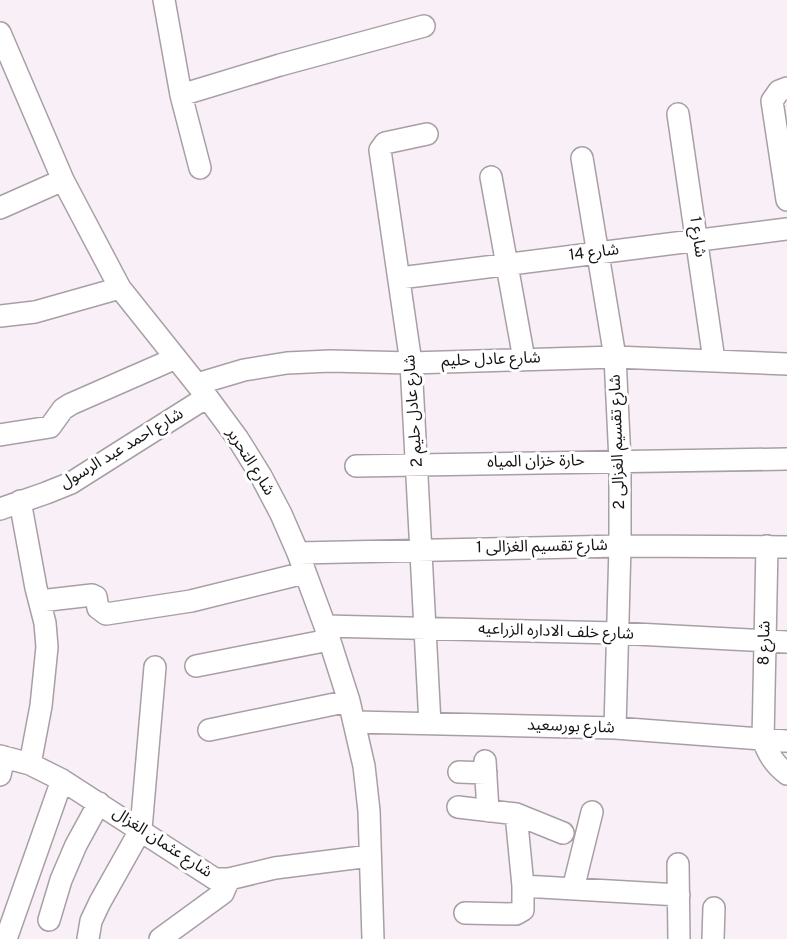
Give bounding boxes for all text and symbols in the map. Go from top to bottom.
street label: شارع 1 [683,215,710,259]
street label: شارع 14 [568,240,620,267]
street label: شارع عادل حليم [441,348,541,373]
street label: شارع عادل حليم 2 [400,354,429,468]
street label: شارع تقسيم الغزالى 2 [606,374,631,510]
street label: شارع احمد عبد الرسول [57,404,188,495]
street label: شارع التحرير [220,424,279,500]
street label: حارة خزان المياه [487,451,585,473]
street label: شارع تقسيم الغزالى 1 [476,536,608,559]
street label: شارع خلف الاداره الزراعيه [478,619,634,646]
street label: شارع 8 [755,620,776,666]
street label: شارع بورسعيد [527,715,615,740]
street label: شارع عثمان الغزال [108,803,216,883]

